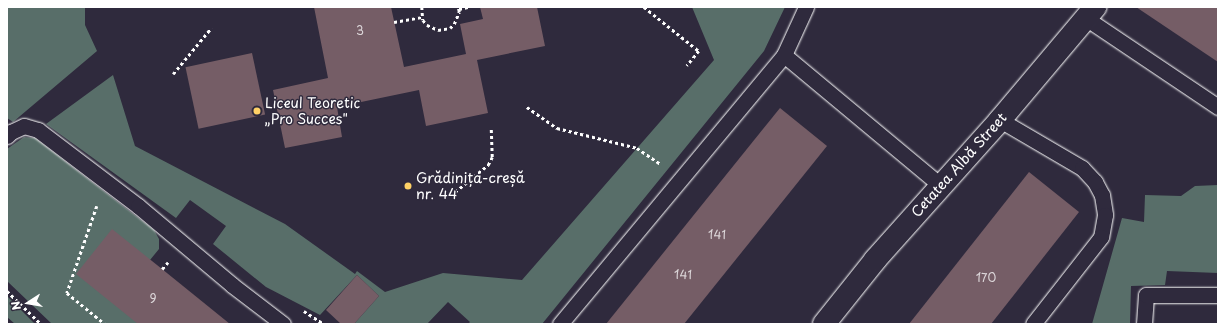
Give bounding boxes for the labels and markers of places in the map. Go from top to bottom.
place label: Liceul Teoretic „Pro Succes" [265,95,359,128]
marker: Liceul Teoretic „Pro Succes" [252,106,262,116]
place label: Grădinița-creșă nr. 44 [416,170,525,202]
marker: Grădinița-creșă nr. 44 [403,181,413,191]

